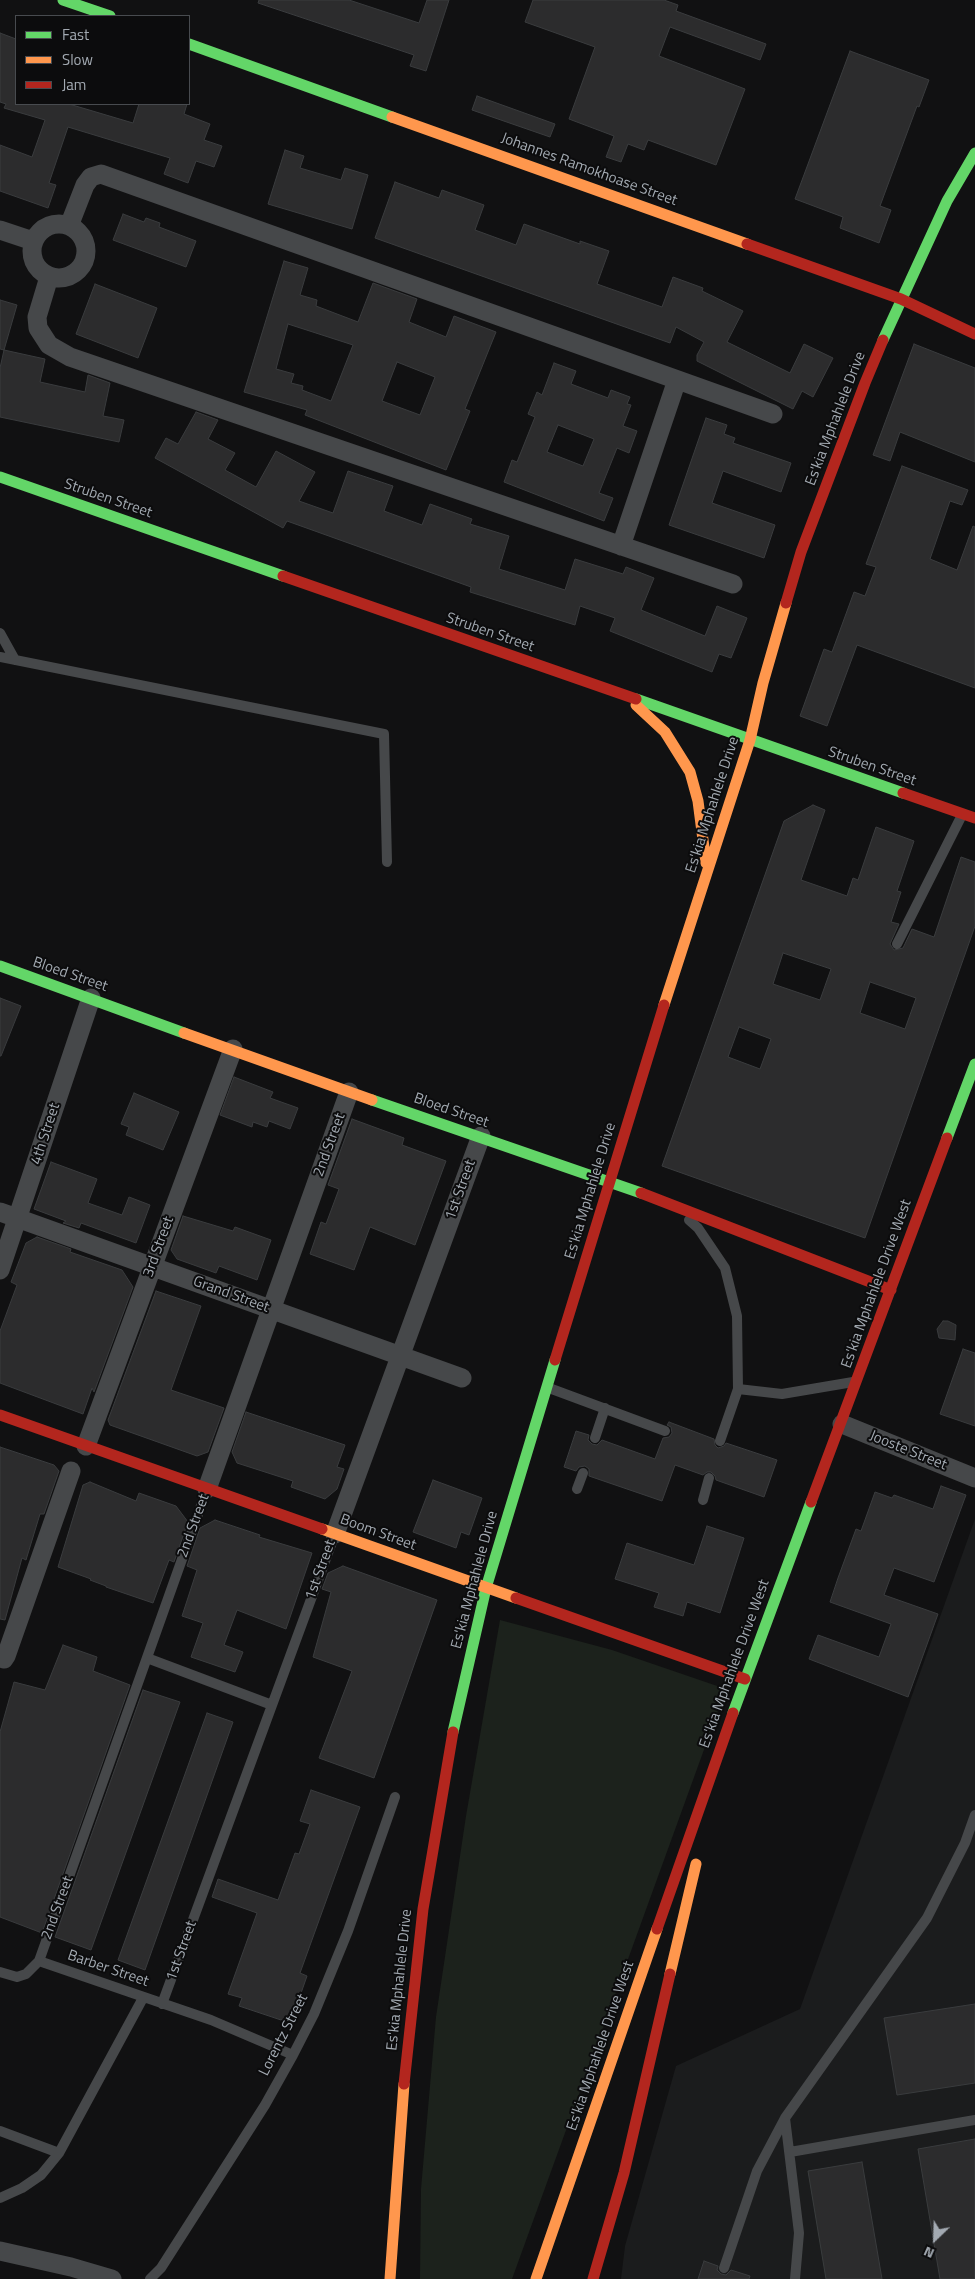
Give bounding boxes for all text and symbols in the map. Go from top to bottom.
legend [15,15,190,105]
text: Fast [62,23,89,46]
text: Slow [62,48,93,71]
text: Jam [62,73,86,96]
street label: Johannes Ramokhoase Street [498,130,680,210]
street label: Es'kia Mphahlele Drive [802,349,870,489]
street label: Struben Street [62,476,154,522]
street label: Struben Street [444,610,536,656]
street label: Es'kia Mphahlele Drive [683,735,743,875]
street label: Struben Street [826,744,918,790]
street label: Bloed Street [30,954,110,996]
street label: Bloed Street [411,1090,491,1132]
street label: 4th Street [28,1101,64,1167]
street label: 2nd Street [310,1111,350,1179]
street label: Es'kia Mphahlele Drive [562,1120,620,1262]
street label: 1st Street [442,1158,480,1222]
street label: Es'kia Mphahlele Drive West [838,1197,916,1371]
street label: 3rd Street [140,1214,178,1280]
street label: Grand Street [190,1273,272,1317]
street label: Jooste Street [867,1427,949,1475]
street label: 2nd Street [174,1492,214,1560]
street label: Es'kia Mphahlele Drive [448,1509,502,1651]
street label: Boom Street [338,1511,418,1555]
street label: 1st Street [302,1538,340,1602]
street label: Es'kia Mphahlele Drive West [696,1577,774,1751]
street label: 2nd Street [38,1874,78,1942]
street label: Es'kia Mphahlele Drive [384,1908,416,2052]
street label: 1st Street [163,1919,201,1983]
street label: Barber Street [65,1947,151,1991]
street label: Es'kia Mphahlele Drive West [563,1959,639,2133]
street label: Lorentz Street [256,1991,312,2079]
north arrow [910,2214,960,2264]
text: N [920,2242,937,2265]

